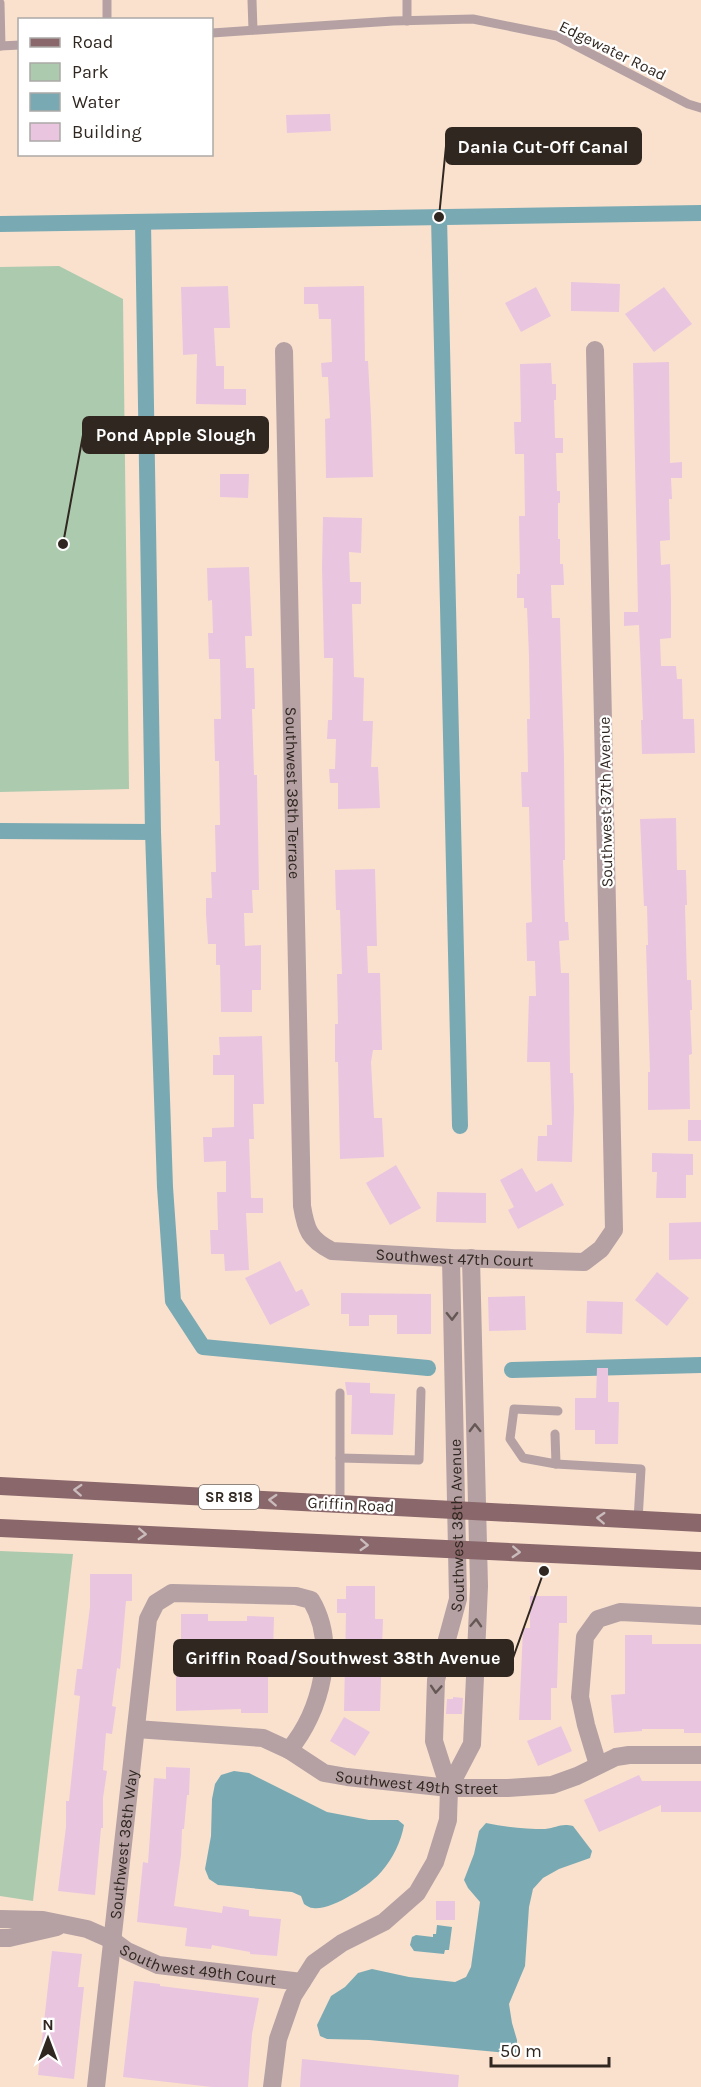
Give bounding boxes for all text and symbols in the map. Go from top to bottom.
street label: Edgewater Road [556,16,669,85]
legend [18,18,213,156]
text: Road [72,31,113,53]
text: Park [72,61,109,83]
text: Water [72,91,120,113]
text: Building [72,121,142,143]
callout: Dania Cut-Off Canal [446,128,641,164]
text: Dania Cut-Off Canal [458,136,628,158]
callout: Pond Apple Slough [83,417,268,453]
text: Pond Apple Slough [96,424,256,446]
street label: Southwest 38th Terrace [281,706,304,879]
street label: Southwest 37th Avenue [595,716,616,888]
street label: Southwest 47th Court [375,1245,534,1270]
one-way arrow [446,1312,459,1321]
one-way arrow [469,1423,481,1432]
street label: Southwest 38th Avenue [446,1439,468,1614]
one-way arrow [73,1483,82,1496]
road number: SR 818 [199,1485,259,1509]
one-way arrow [268,1493,277,1506]
street label: Griffin Road [307,1493,395,1516]
one-way arrow [596,1511,605,1524]
one-way arrow [138,1528,147,1541]
one-way arrow [360,1538,369,1551]
one-way arrow [511,1545,520,1558]
one-way arrow [470,1618,483,1627]
callout: Griffin Road/Southwest 38th Avenue [174,1640,513,1676]
text: Griffin Road/Southwest 38th Avenue [185,1647,501,1669]
one-way arrow [430,1684,443,1693]
street label: Southwest 49th Street [333,1766,498,1798]
street label: Southwest 38th Way [106,1768,141,1921]
street label: Southwest 49th Court [116,1940,277,1989]
north arrow [18,2009,78,2069]
text: N [42,2015,54,2034]
scale bar [491,2030,610,2068]
text: 50 m [500,2040,542,2062]

